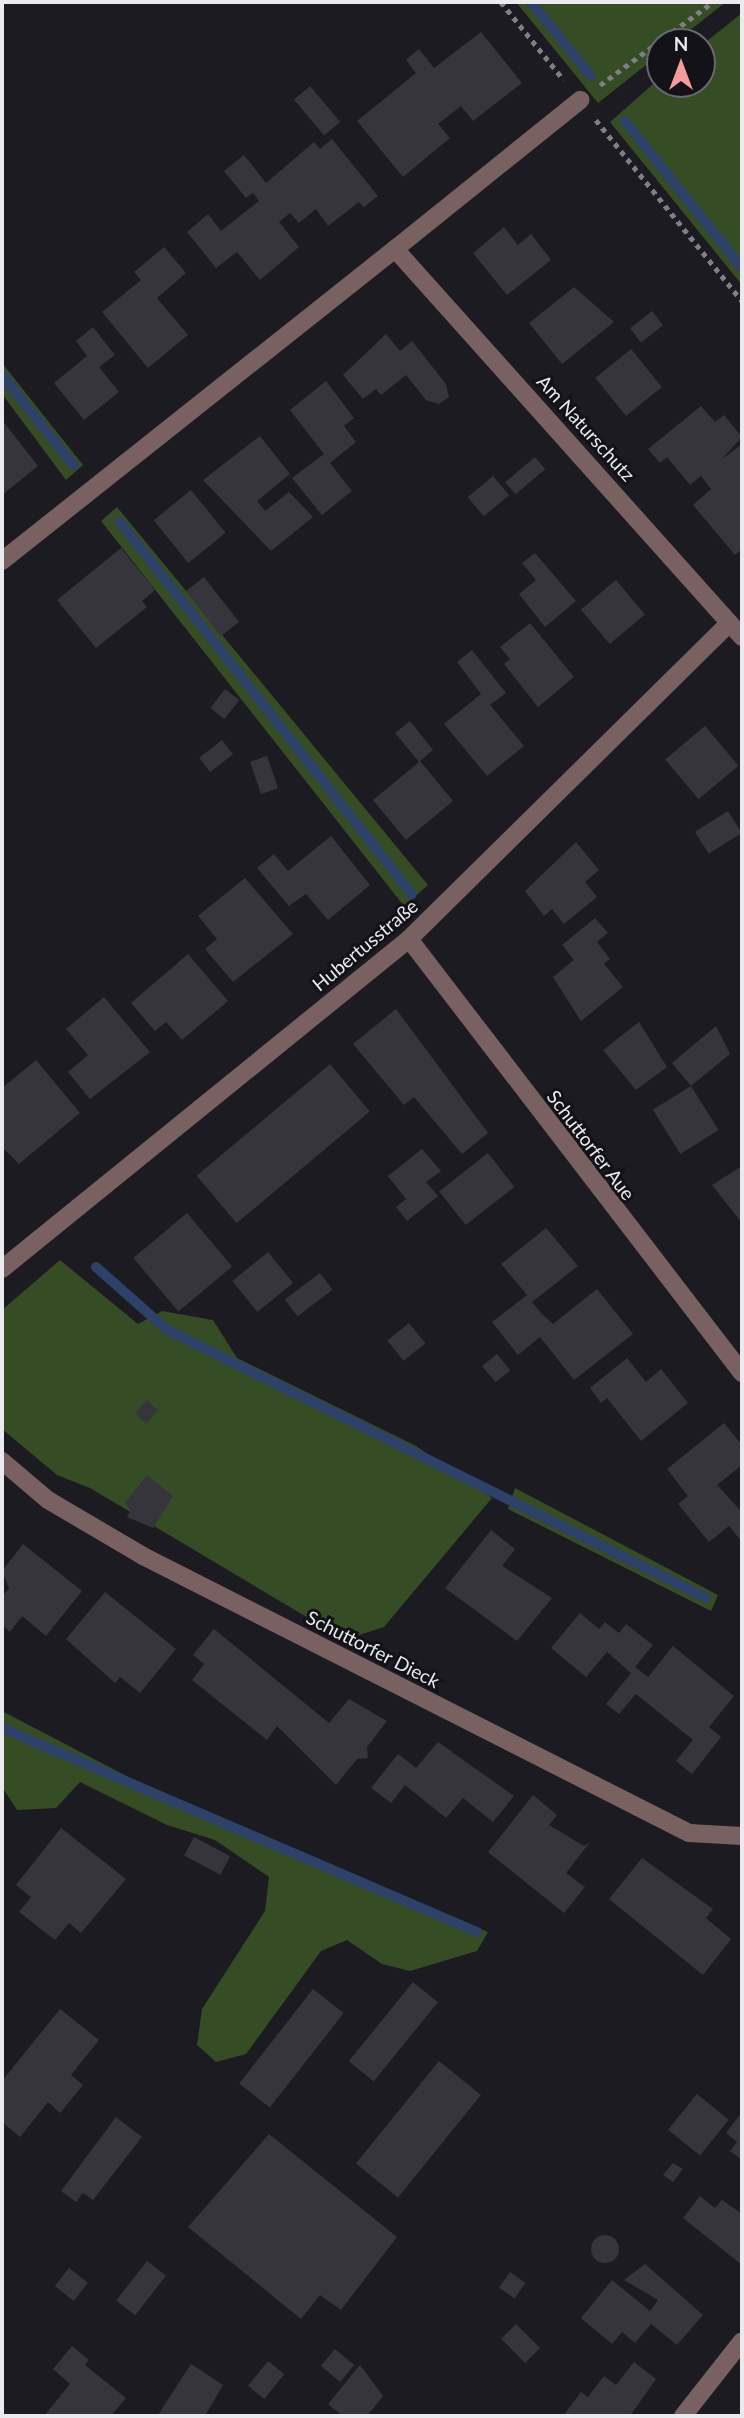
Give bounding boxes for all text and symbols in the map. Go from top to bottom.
north arrow [646,28,716,98]
text: N [674,32,688,55]
street label: Am Naturschutz [532,370,640,486]
street label: Hubertusstraße [308,894,422,996]
street label: Schuttorfer Aue [542,1085,640,1205]
street label: Schuttorfer Dieck [302,1606,444,1692]

